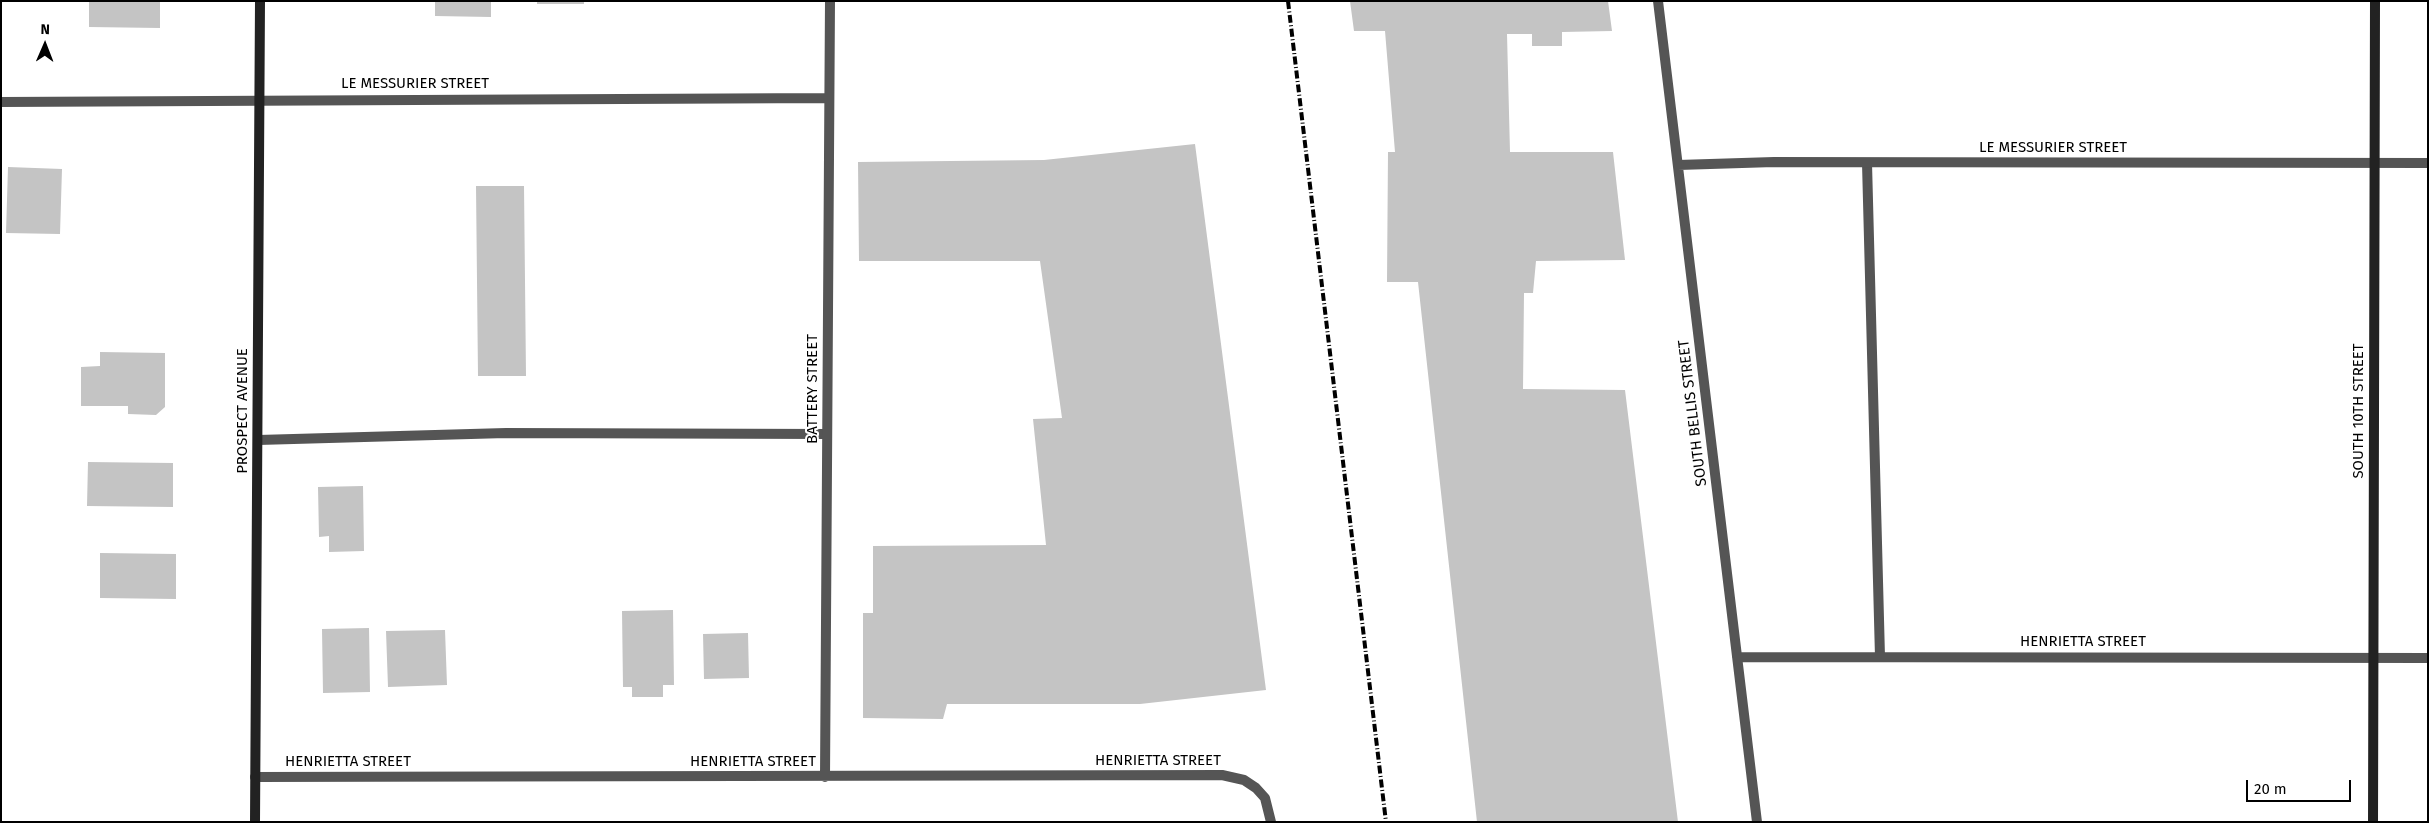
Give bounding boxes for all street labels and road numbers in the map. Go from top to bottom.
street label: LE MESSURIER STREET [341,75,489,93]
street label: LE MESSURIER STREET [1979,139,2127,157]
street label: BATTERY STREET [804,334,822,444]
street label: SOUTH BELLIS STREET [1675,339,1711,487]
street label: SOUTH 10TH STREET [2350,343,2368,479]
street label: PROSPECT AVENUE [234,348,252,474]
street label: HENRIETTA STREET [2020,633,2146,651]
street label: HENRIETTA STREET [1095,752,1221,770]
street label: HENRIETTA STREET [285,753,411,771]
street label: HENRIETTA STREET [690,753,816,771]

